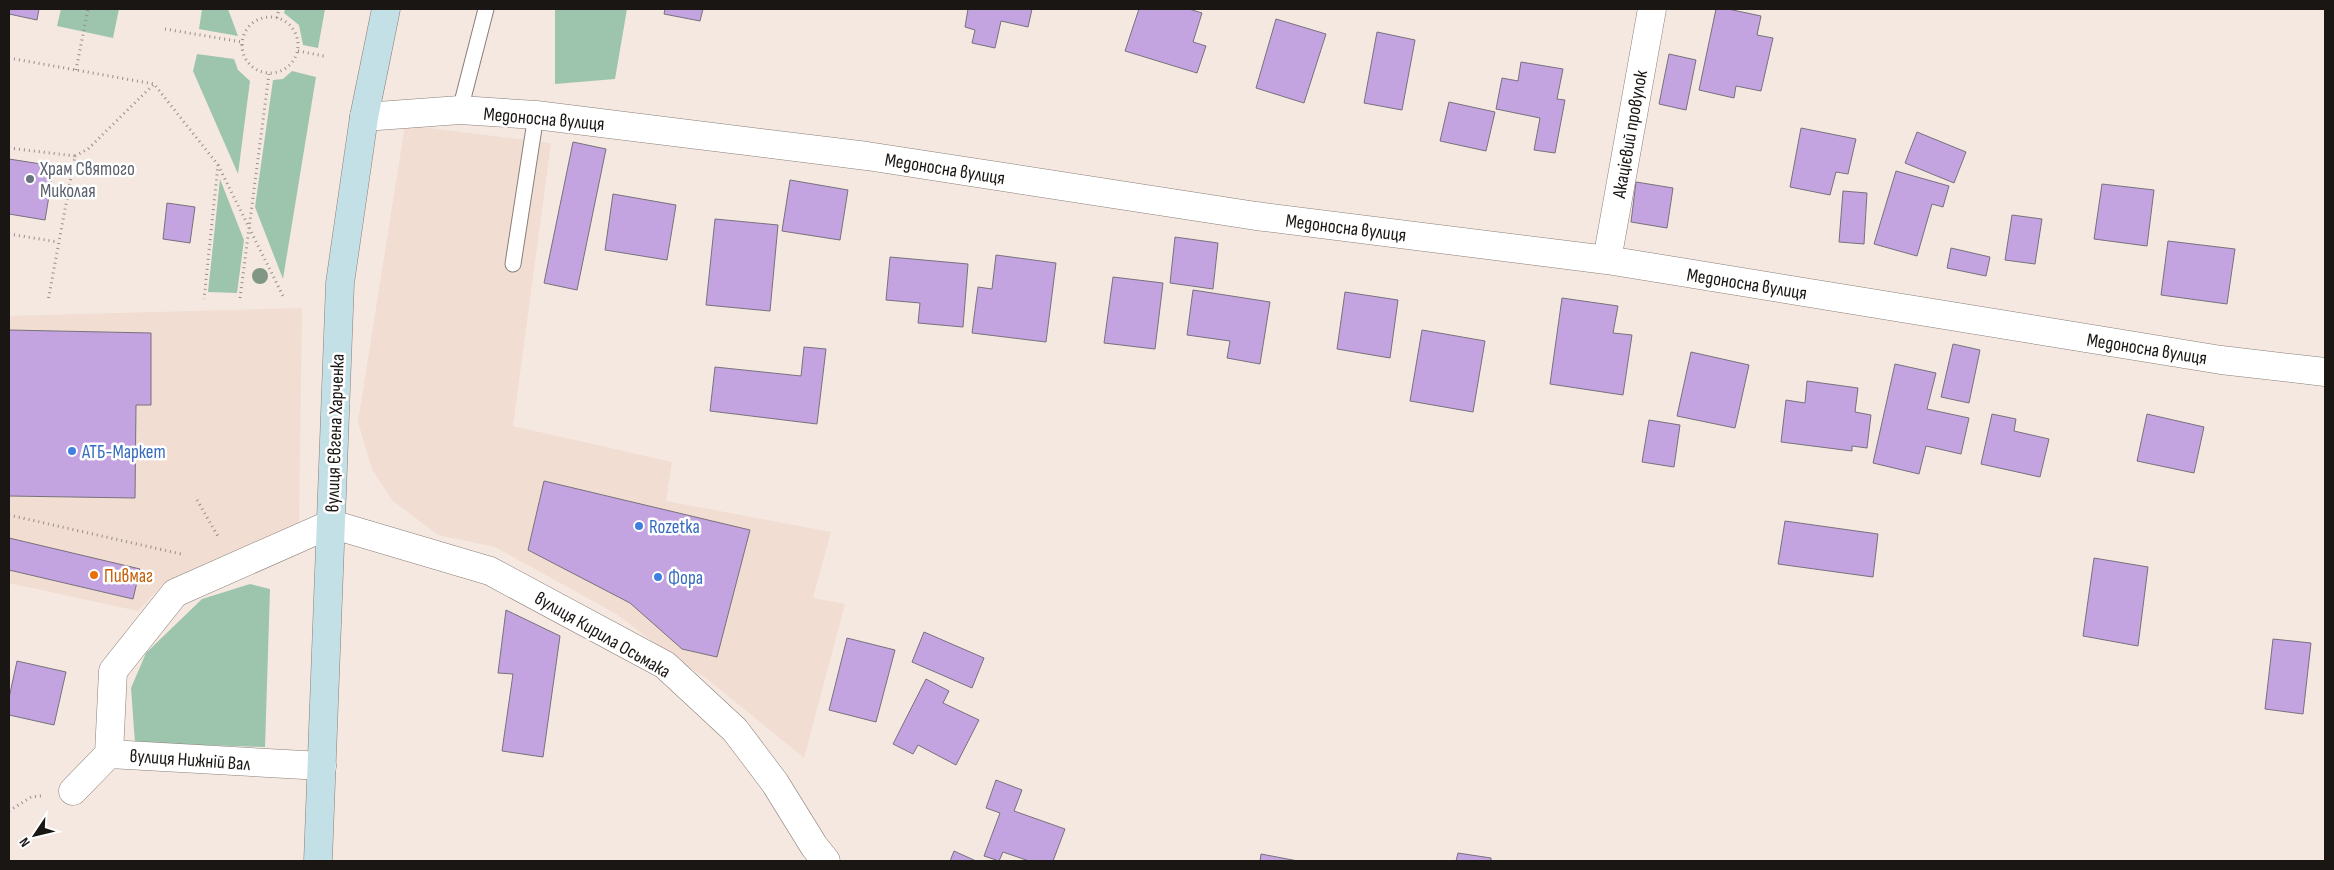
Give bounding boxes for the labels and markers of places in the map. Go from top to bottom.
place label: Храм Святого Миколая [39,158,135,203]
marker: Храм Святого Миколая [24,173,36,185]
place label: АТБ-Маркет [81,441,166,464]
marker: АТБ-Маркет [66,445,78,457]
place label: Rozetka [649,516,700,539]
marker: Rozetka [633,520,645,532]
place label: Пивмаг [104,565,153,588]
place label: Фора [668,567,703,590]
marker: Пивмаг [88,569,100,581]
marker: Фора [652,571,664,583]

